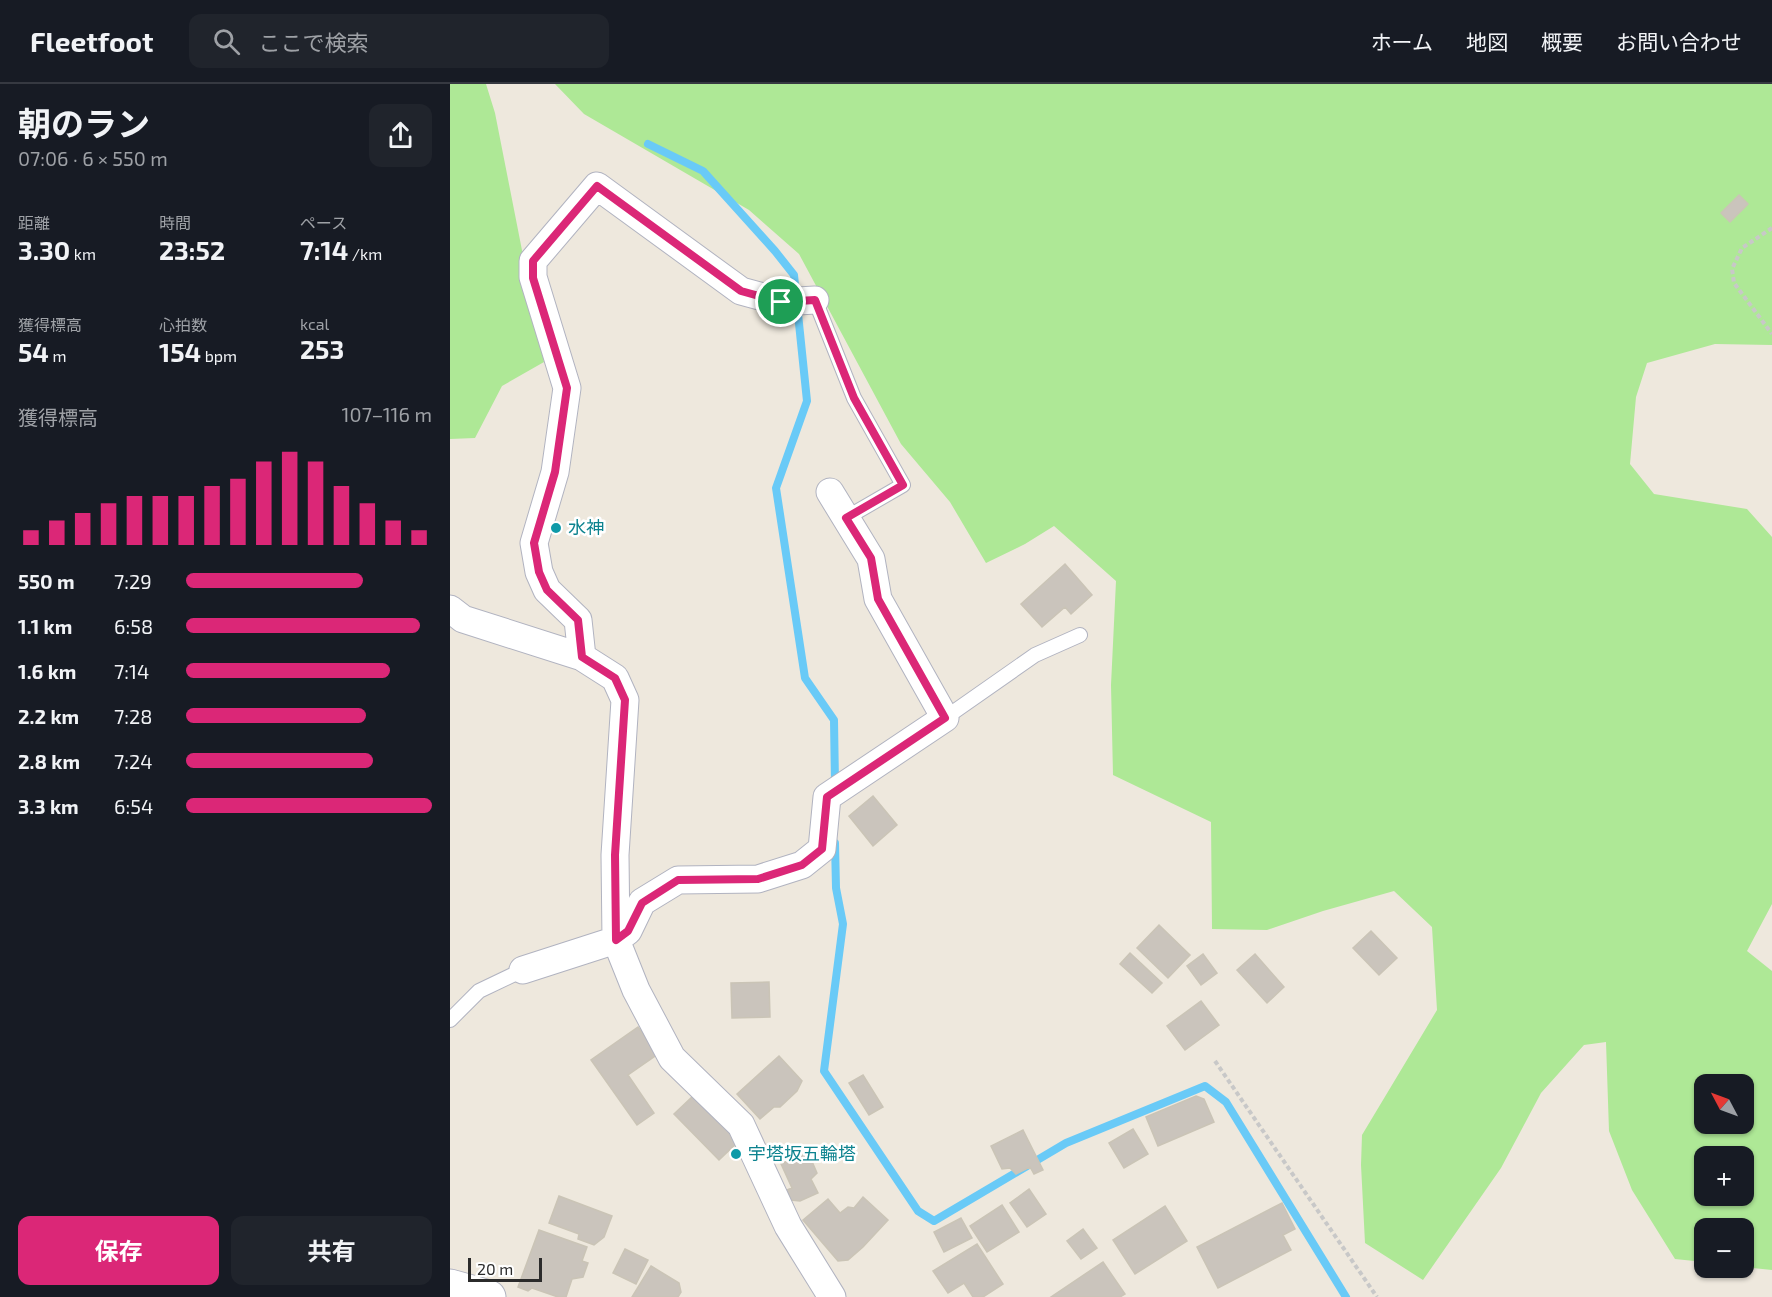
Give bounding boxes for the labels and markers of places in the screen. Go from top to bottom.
pin [755,276,806,327]
place label: 水神 [568,516,604,538]
marker: 水神 [549,521,563,535]
place label: 宇塔坂五輪塔 [748,1142,856,1164]
marker: 宇塔坂五輪塔 [729,1147,743,1161]

